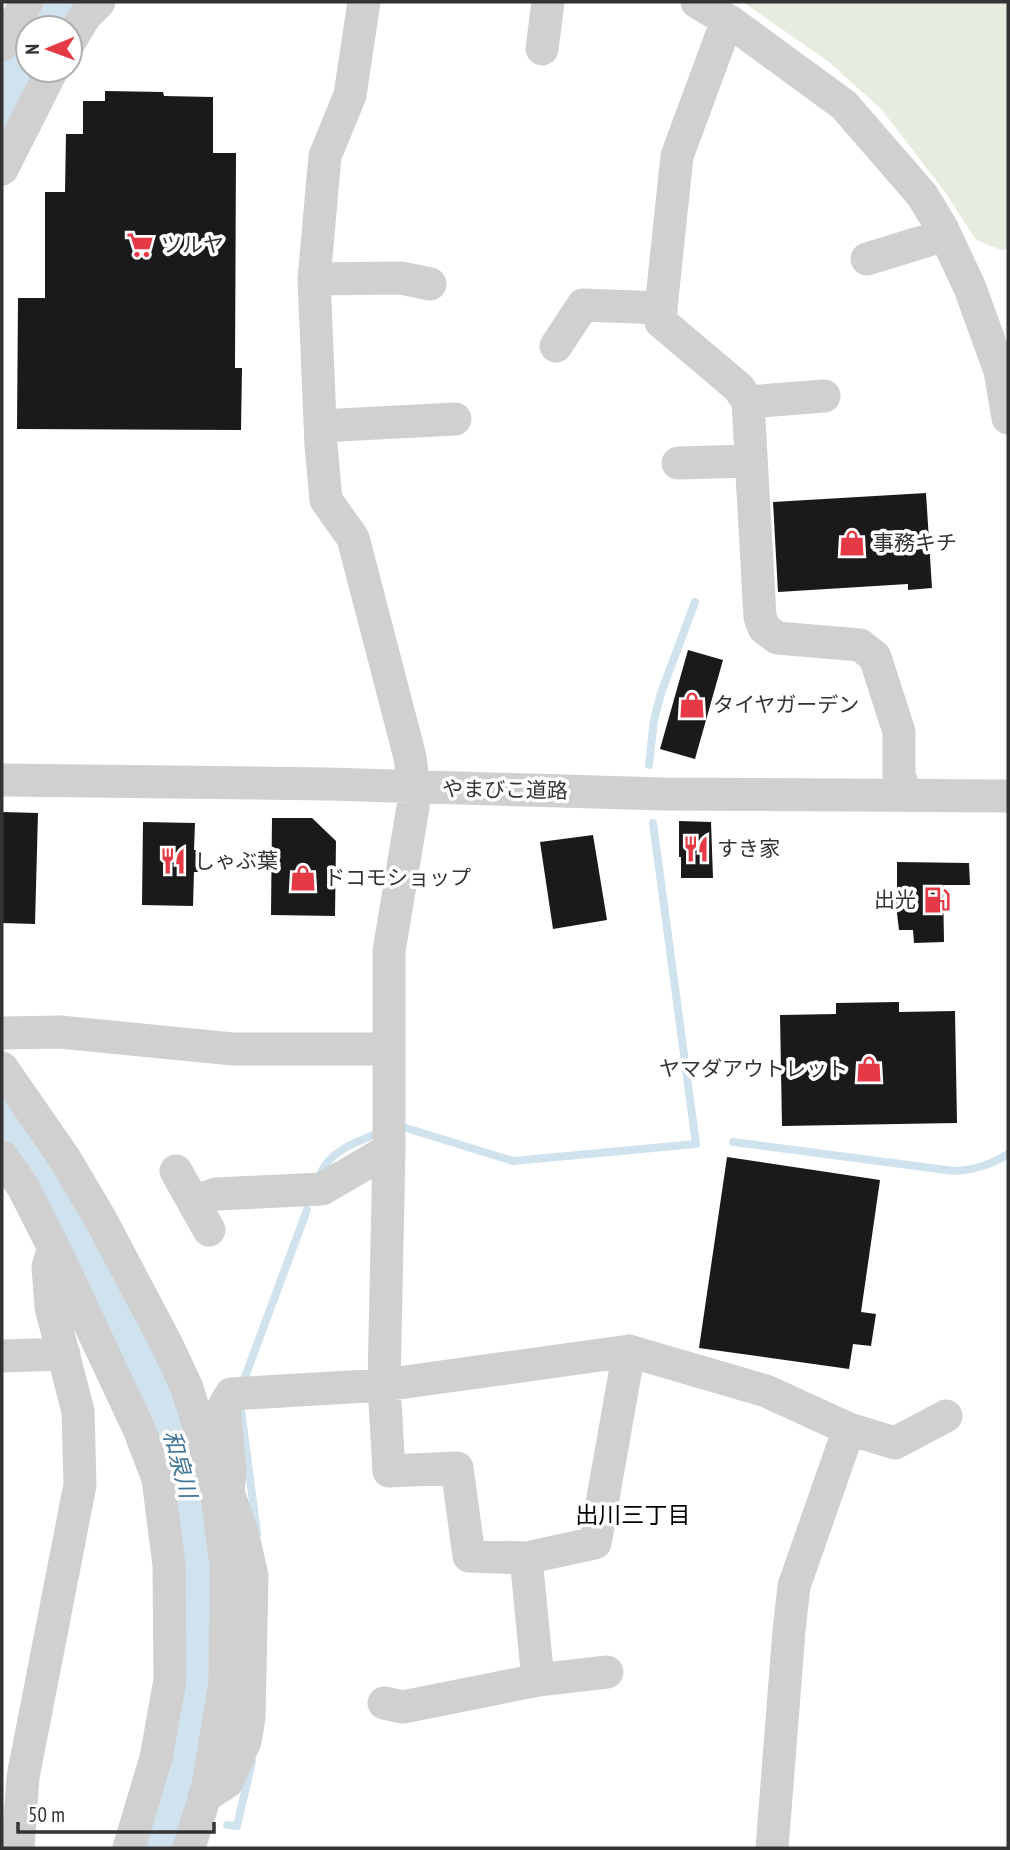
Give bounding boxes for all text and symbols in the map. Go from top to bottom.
north arrow [14,14,84,84]
text: N [20,44,44,55]
supermarket icon: ツルヤ [125,230,155,260]
place label: ツルヤ [161,231,224,258]
shop icon: 事務キチ [837,528,867,558]
place label: 事務キチ [873,529,957,556]
shop icon: タイヤガーデン [677,690,707,720]
place label: タイヤガーデン [713,691,859,718]
street label: やまびこ道路 [442,775,568,804]
restaurant icon: すき家 [681,834,711,864]
place label: すき家 [717,835,780,862]
restaurant icon: しゃぶ葉 [158,846,188,876]
place label: しゃぶ葉 [194,847,278,874]
shop icon: ドコモショップ [288,863,318,893]
place label: ドコモショップ [324,864,471,891]
fuel station icon: 出光 [922,885,952,915]
place label: 出光 [874,886,916,913]
shop icon: ヤマダアウトレット [854,1054,884,1084]
place label: ヤマダアウトレット [659,1055,848,1082]
water label: 和泉川 [158,1427,204,1504]
district label: 出川三丁目 [576,1500,691,1529]
scale bar [18,1790,214,1834]
text: 50 m [28,1801,65,1828]

